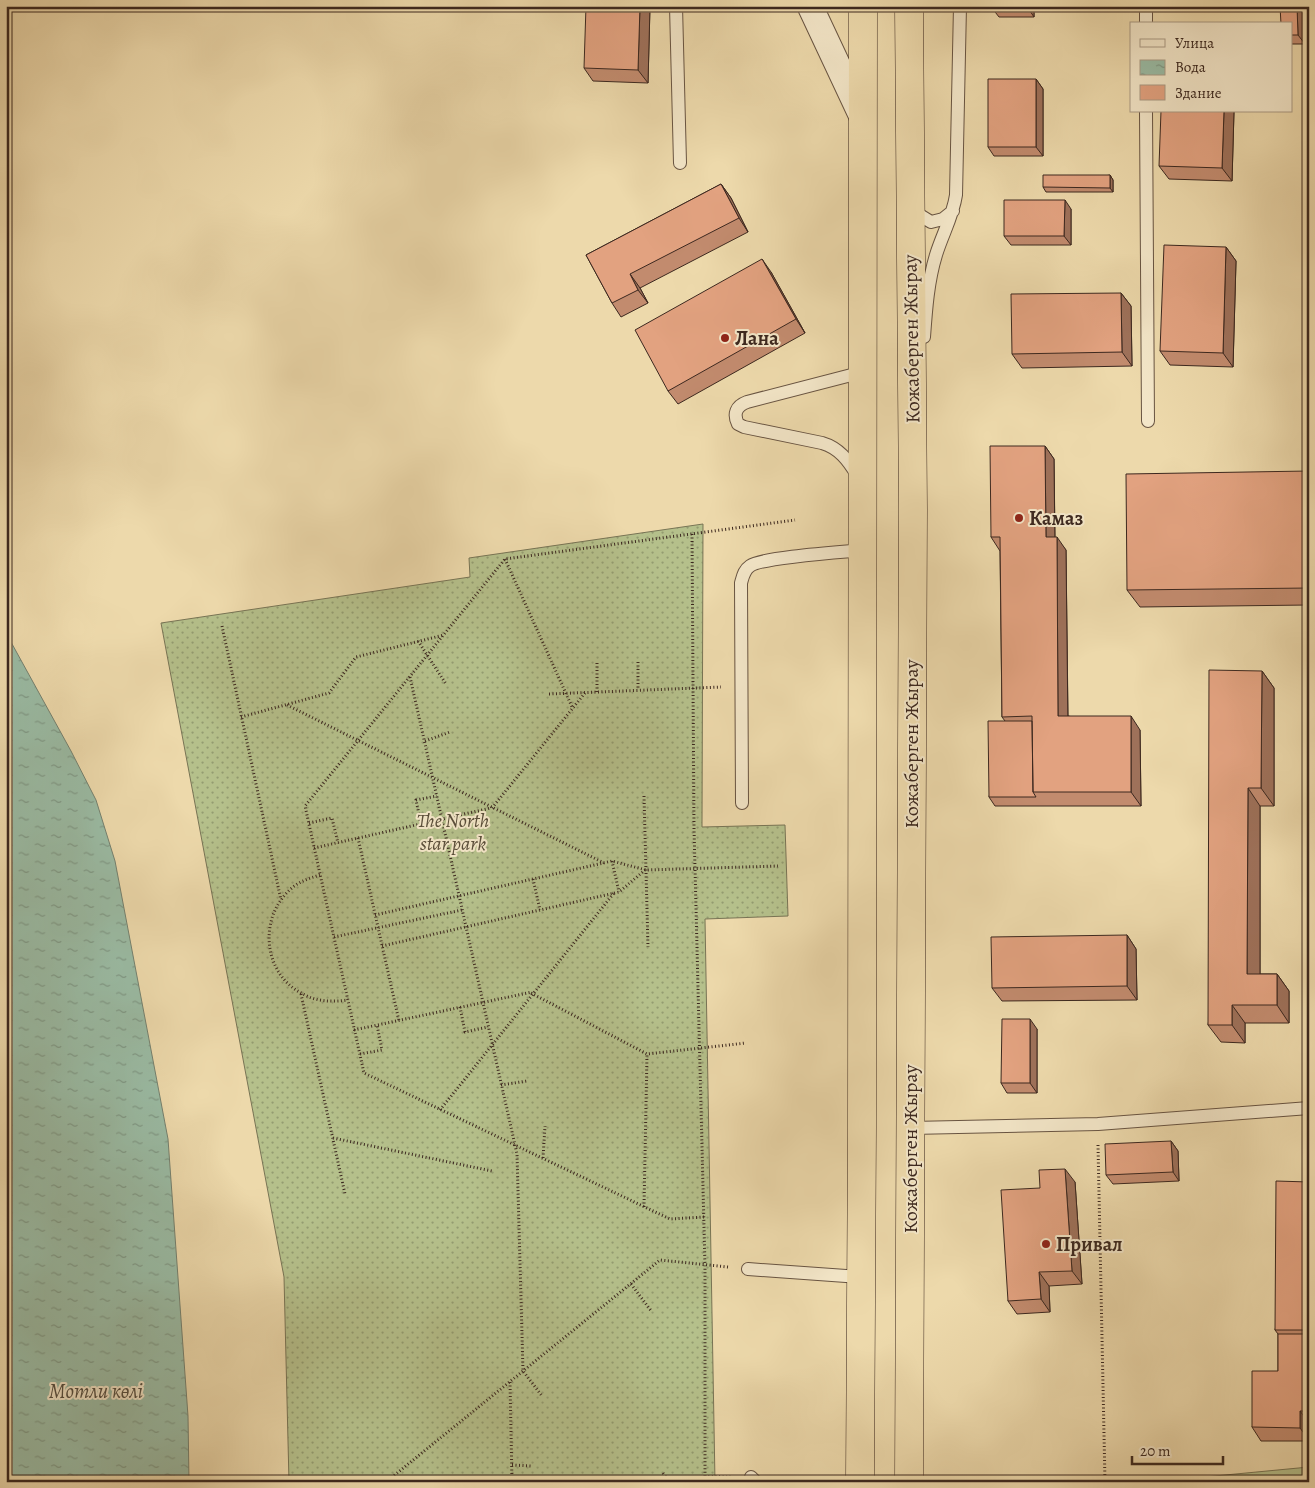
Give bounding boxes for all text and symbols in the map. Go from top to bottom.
legend [1130,22,1292,112]
text: Улица [1175,33,1214,53]
text: Вода [1175,57,1206,77]
text: Здание [1175,83,1222,103]
street label: Кожаберген Жырау [897,253,926,424]
place label: Лана [735,325,779,352]
marker: Лана [719,332,731,344]
place label: Камаз [1029,505,1084,532]
marker: Камаз [1013,512,1025,524]
street label: Кожаберген Жырау [898,659,925,828]
park label: The North star park [417,807,489,857]
street label: Кожаберген Жырау [897,1064,924,1233]
place label: Привал [1056,1231,1122,1258]
marker: Привал [1040,1238,1052,1250]
water label: Мотли көлі [49,1377,143,1405]
scale bar [1132,1433,1224,1465]
text: 20 m [1140,1441,1171,1461]

